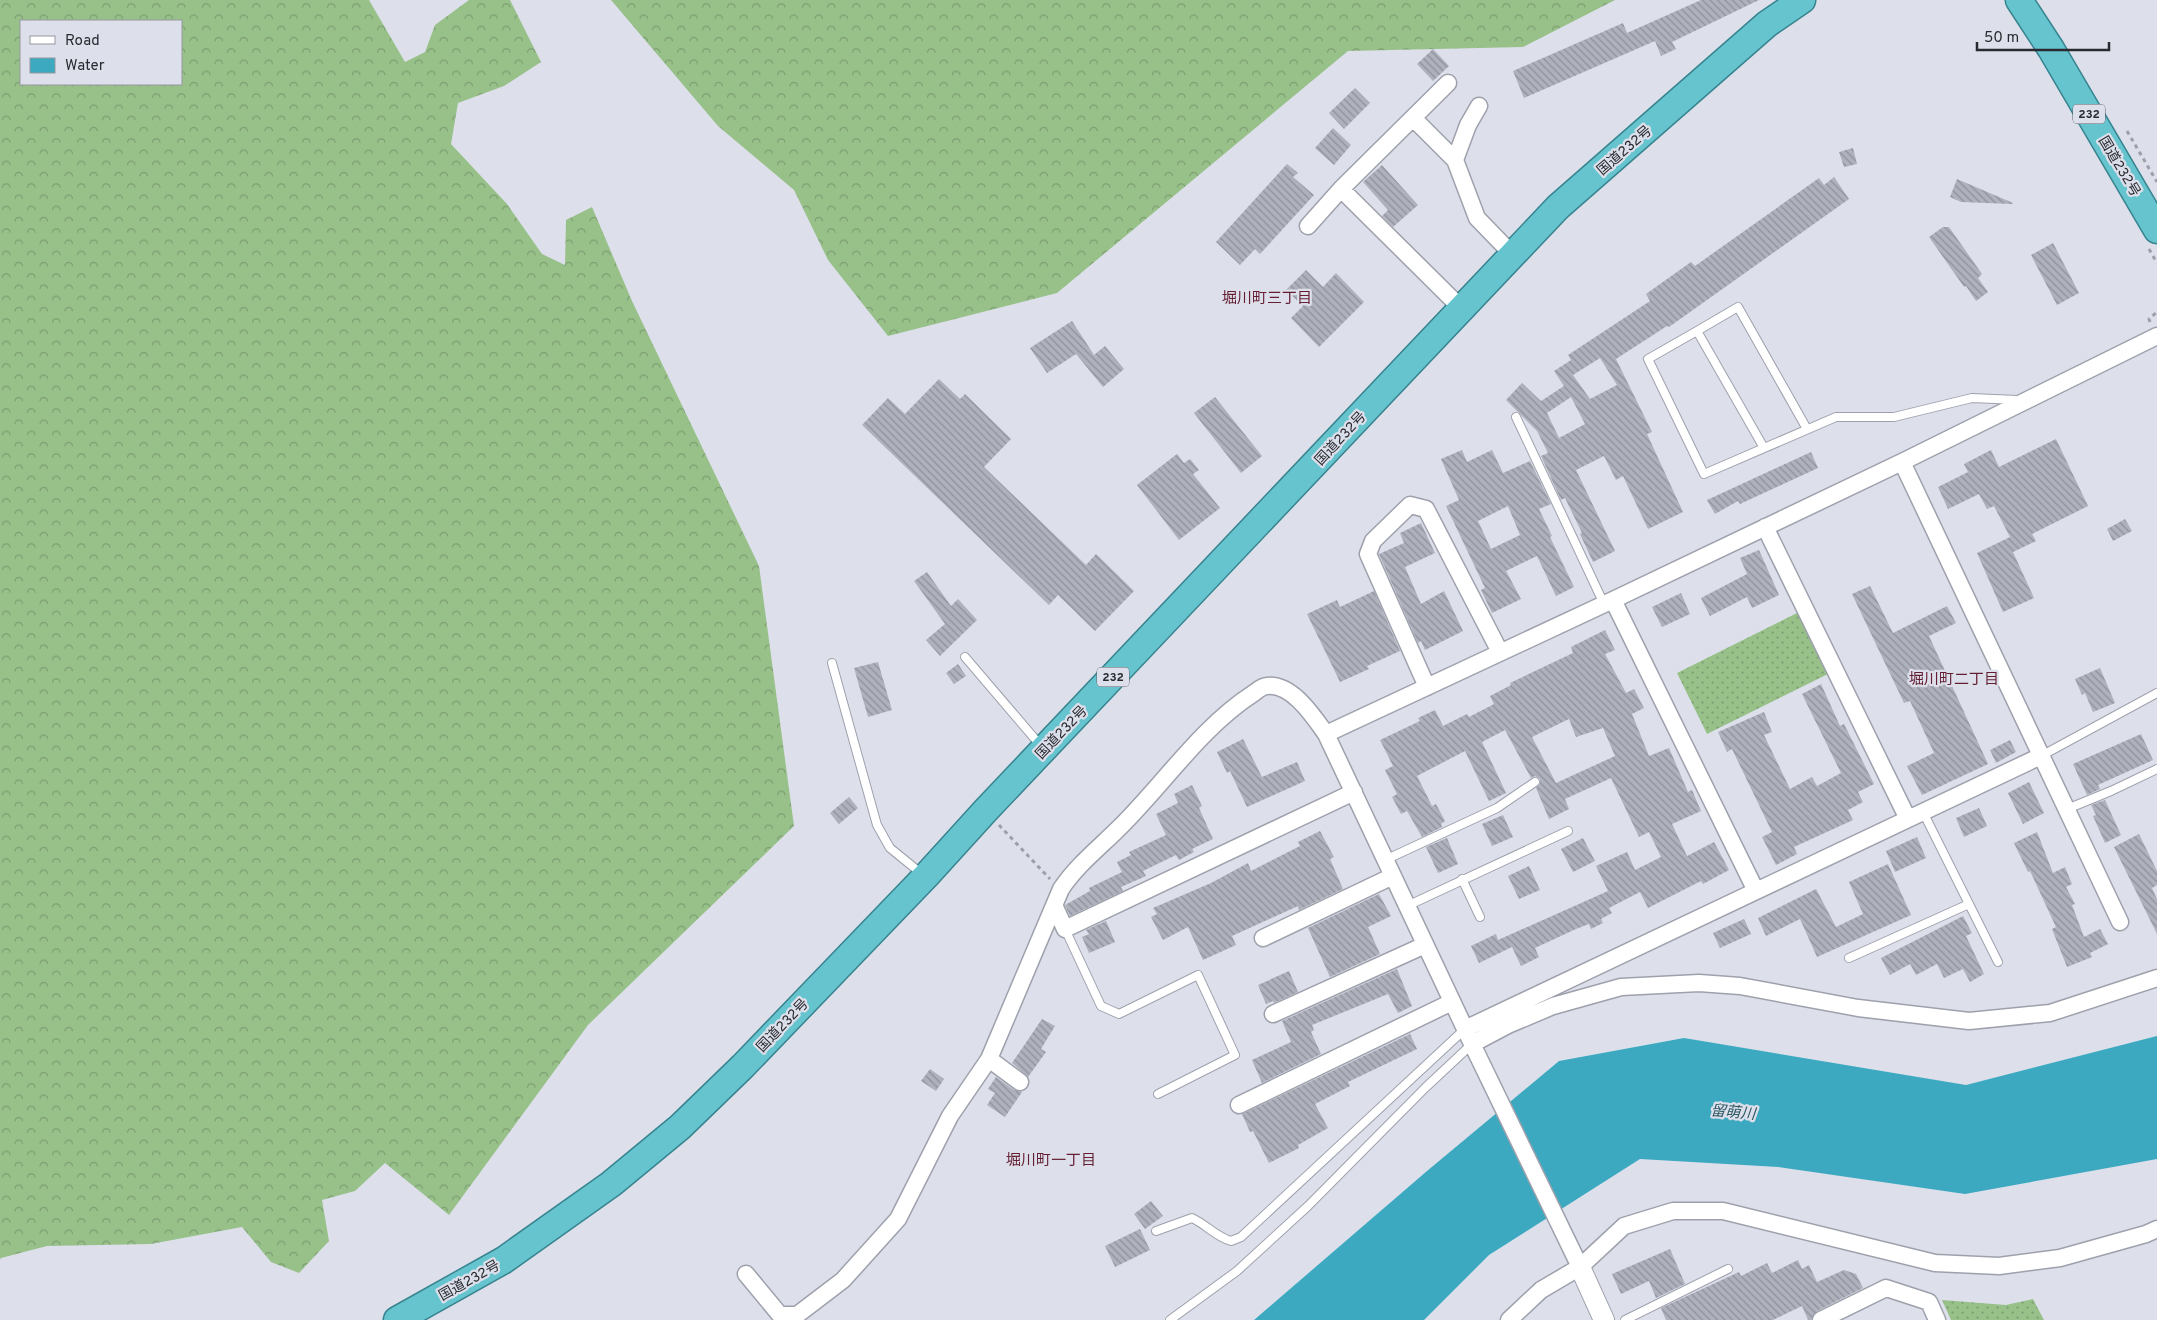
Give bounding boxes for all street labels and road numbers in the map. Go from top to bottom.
road number: 232 [2073,105,2105,124]
street label: 国道232号 [1594,123,1656,180]
street label: 国道232号 [2094,134,2143,200]
street label: 国道232号 [1312,409,1370,469]
road number: 232 [1097,668,1129,686]
street label: 国道232号 [1033,703,1092,763]
street label: 国道232号 [754,996,813,1056]
street label: 国道232号 [436,1258,503,1305]

